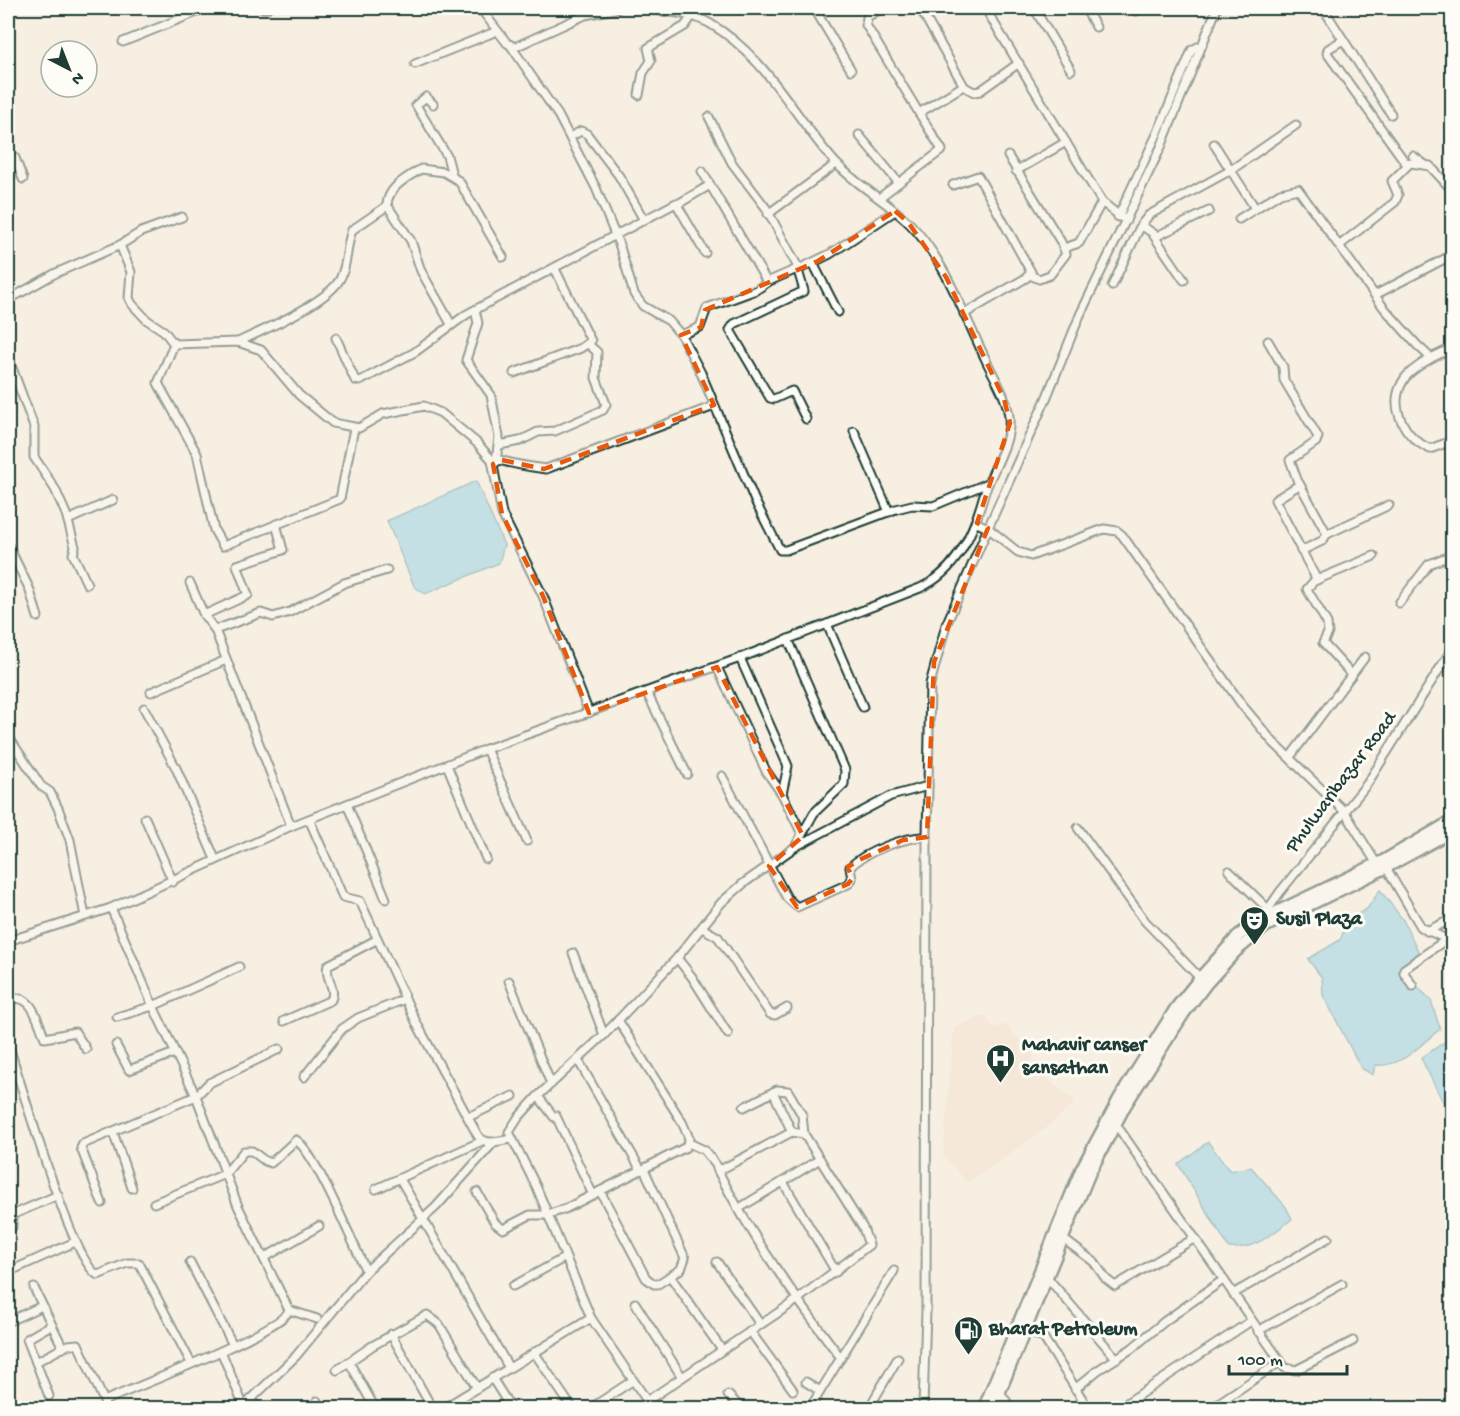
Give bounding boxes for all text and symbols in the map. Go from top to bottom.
north arrow [39,39,99,99]
text: N [66,67,87,88]
street label: Phulwaribazar Road [1281,706,1404,859]
theatre icon: Susil Plaza [1239,904,1271,946]
place label: Susil Plaza [1276,909,1363,932]
place label: Mahavir canser sansathan [1022,1035,1148,1081]
hospital icon: Mahavir canser sansathan [985,1042,1017,1084]
fuel station icon: Bharat Petroleum [952,1314,984,1356]
place label: Bharat Petroleum [988,1319,1138,1342]
scale bar [1229,1338,1348,1376]
text: 100 m [1237,1351,1283,1372]

